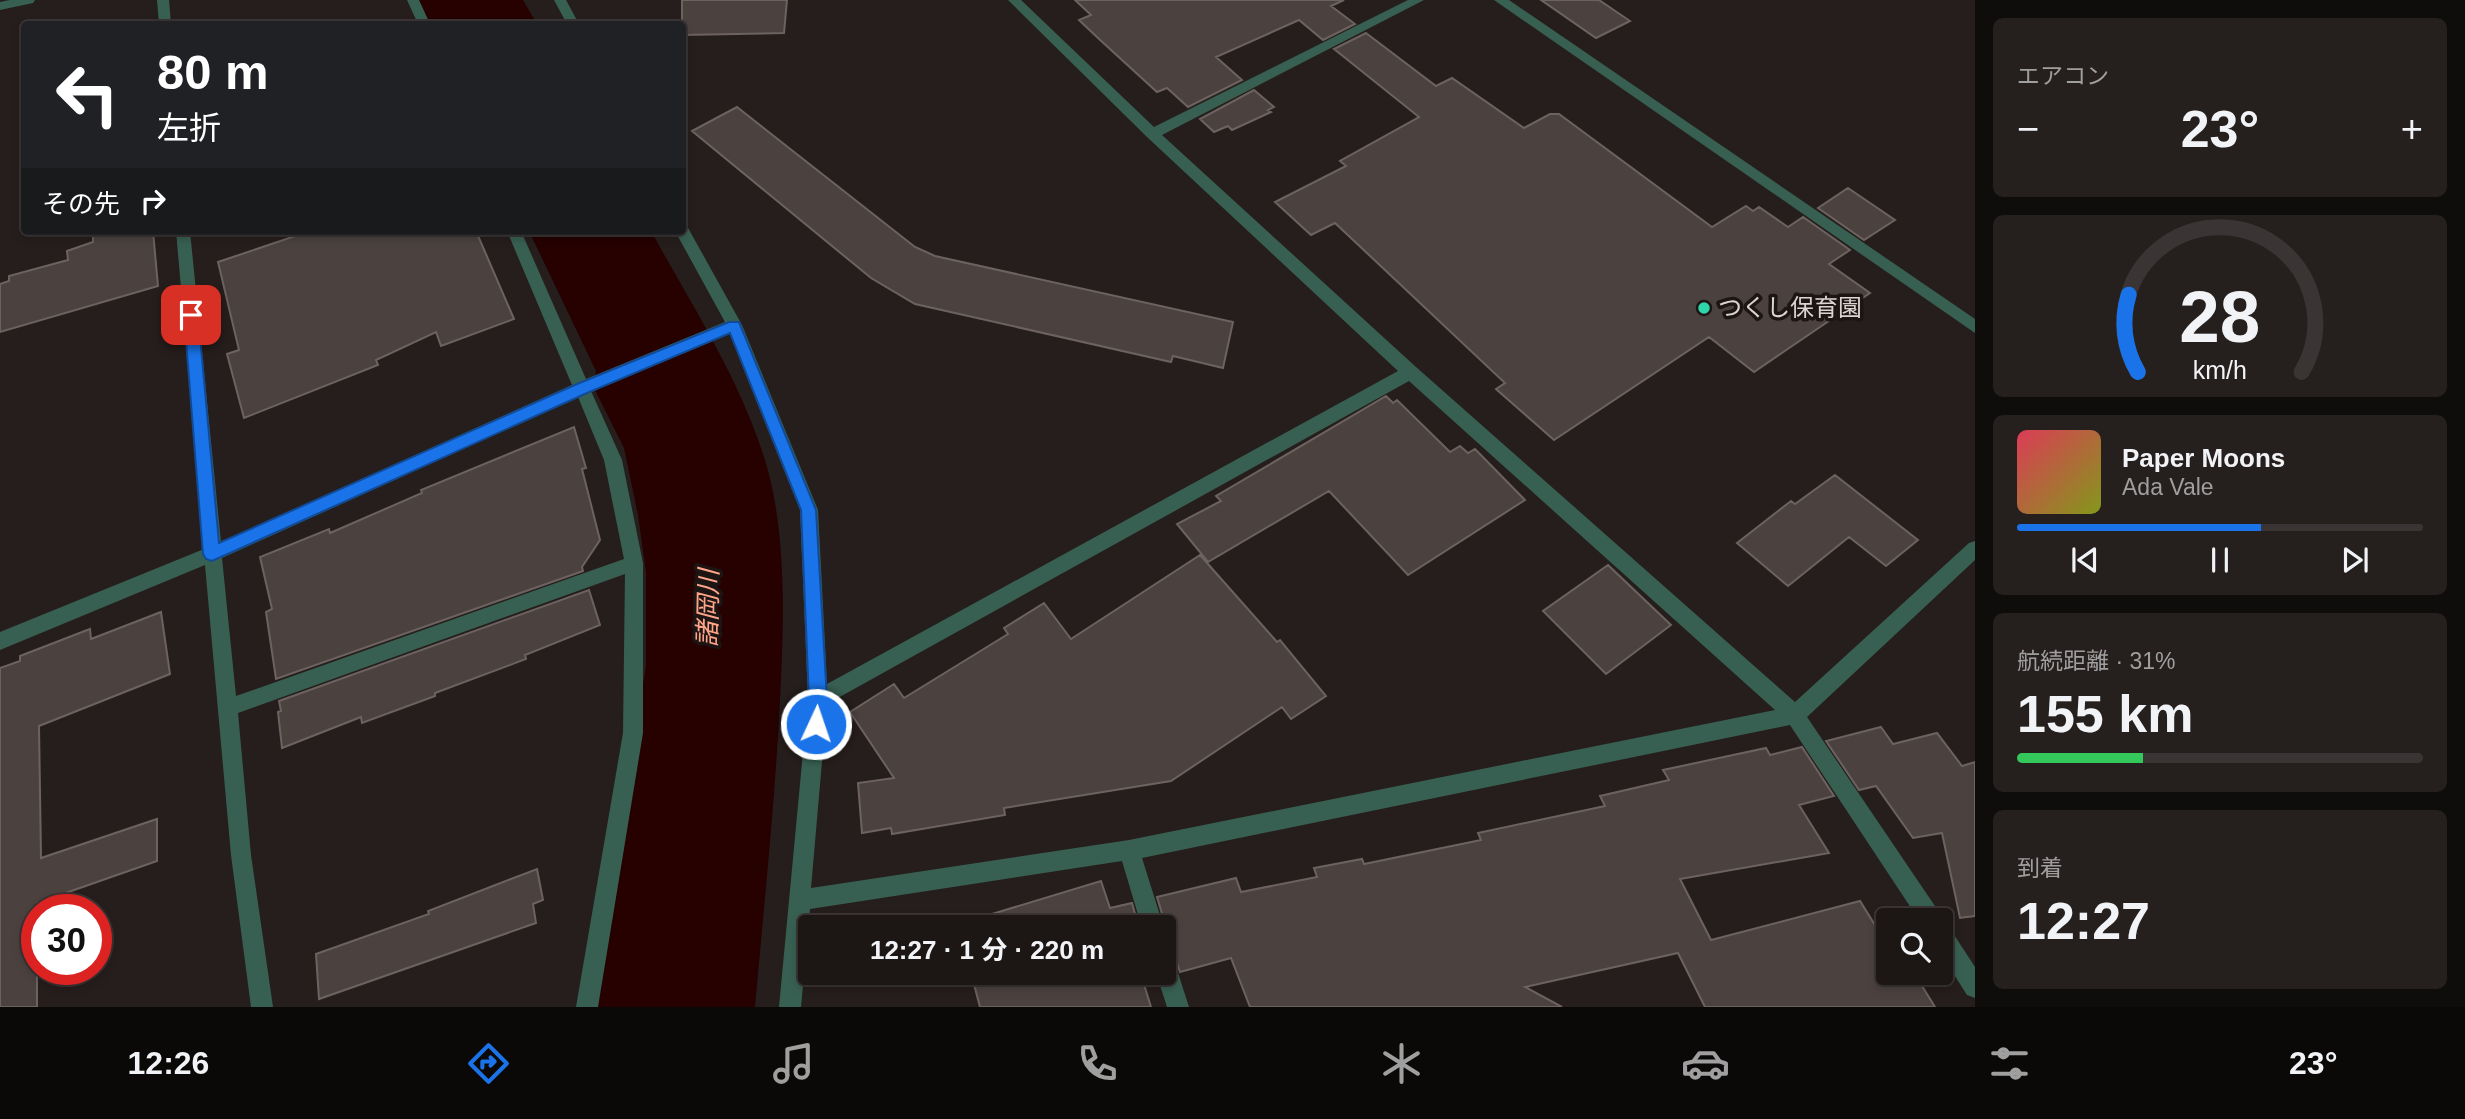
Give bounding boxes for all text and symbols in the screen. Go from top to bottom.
text: 80 m [157,45,269,99]
icon: left [42,49,133,140]
text: エアコン [2017,63,2109,89]
text: 23° [2181,100,2259,158]
text: − [2017,108,2039,150]
text: + [2401,108,2423,150]
text: 左折 [157,110,221,146]
icon: right [134,182,172,220]
text: その先 [42,189,120,219]
text: 28 [2180,277,2260,358]
pin [161,285,221,345]
place label: つくし保育園 [1718,294,1862,321]
icon: arrive [172,296,210,334]
marker: つくし保育園 [1696,300,1712,316]
text: km/h [2193,356,2247,384]
text: Paper Moons [2122,443,2285,473]
text: Ada Vale [2122,474,2214,500]
icon: previous [2066,541,2104,579]
icon: pause [2201,541,2239,579]
icon: next [2336,541,2374,579]
water label: 諸岡川 [692,566,724,647]
text: 航続距離 · 31% [2017,648,2175,674]
text: 155 km [2017,685,2193,743]
position arrow [779,687,853,761]
text: 到着 [2017,855,2063,881]
text: 12:27 [2017,892,2150,950]
speed limit sign: 30 [21,894,112,985]
map controls [1876,908,1953,985]
button: search [1876,908,1953,985]
text: 12:27 · 1 分 · 220 m [870,935,1104,965]
icon: directions [464,1039,513,1088]
icon: music [769,1039,818,1088]
icon: phone [1073,1039,1122,1088]
icon: climate [1377,1039,1426,1088]
icon: car [1681,1039,1730,1088]
icon: filters [1985,1039,2034,1088]
text: 12:26 [128,1045,209,1081]
text: 23° [2289,1045,2337,1081]

